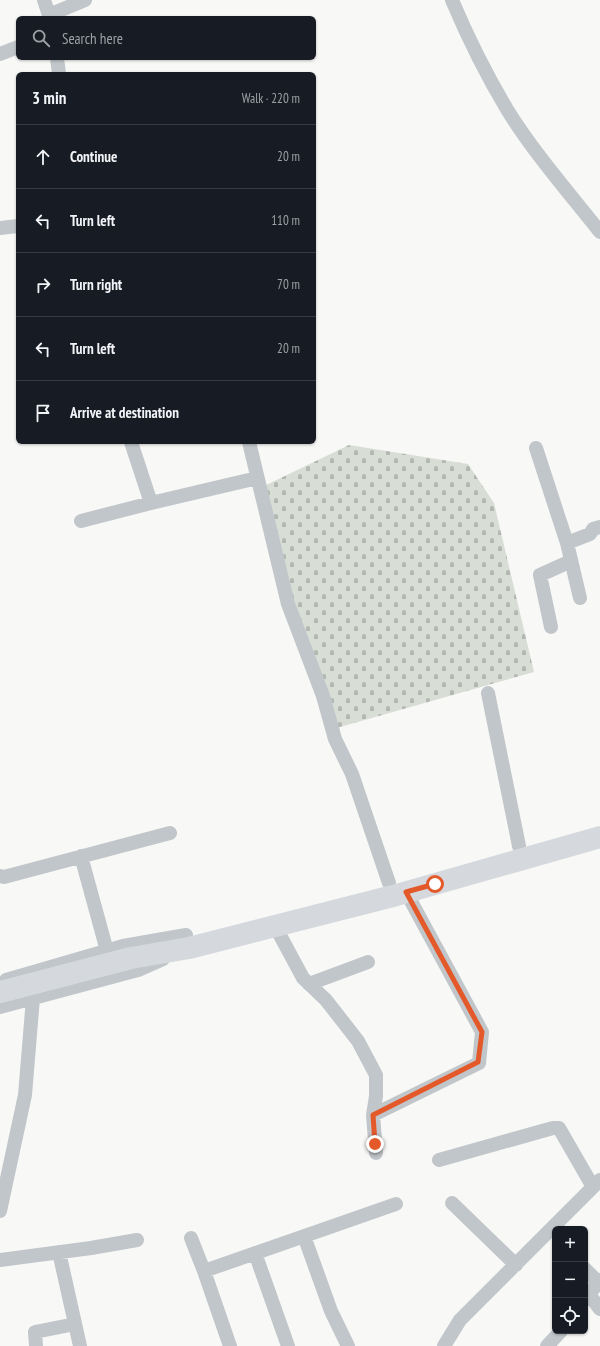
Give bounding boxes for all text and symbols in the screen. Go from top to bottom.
search box [16,16,316,60]
icon: search [30,27,52,49]
text: Search here [62,29,123,48]
text: 3 min [32,87,66,109]
text: Walk · 220 m [242,90,300,107]
icon: ahead [32,146,54,168]
text: Continue [70,147,117,166]
text: 20 m [277,148,300,165]
icon: left [32,210,54,232]
text: Turn left [70,211,115,230]
text: 110 m [271,212,300,229]
icon: right [32,274,54,296]
text: Turn right [70,275,122,294]
text: 70 m [277,276,300,293]
icon: left [32,338,54,360]
text: Turn left [70,339,115,358]
text: 20 m [277,340,300,357]
icon: arrive [32,402,54,424]
text: Arrive at destination [70,403,179,422]
route start [426,875,444,893]
route end [366,1135,384,1153]
map controls [552,1226,588,1334]
button: + [552,1226,588,1262]
button: − [552,1262,588,1298]
button: locate [552,1298,588,1334]

